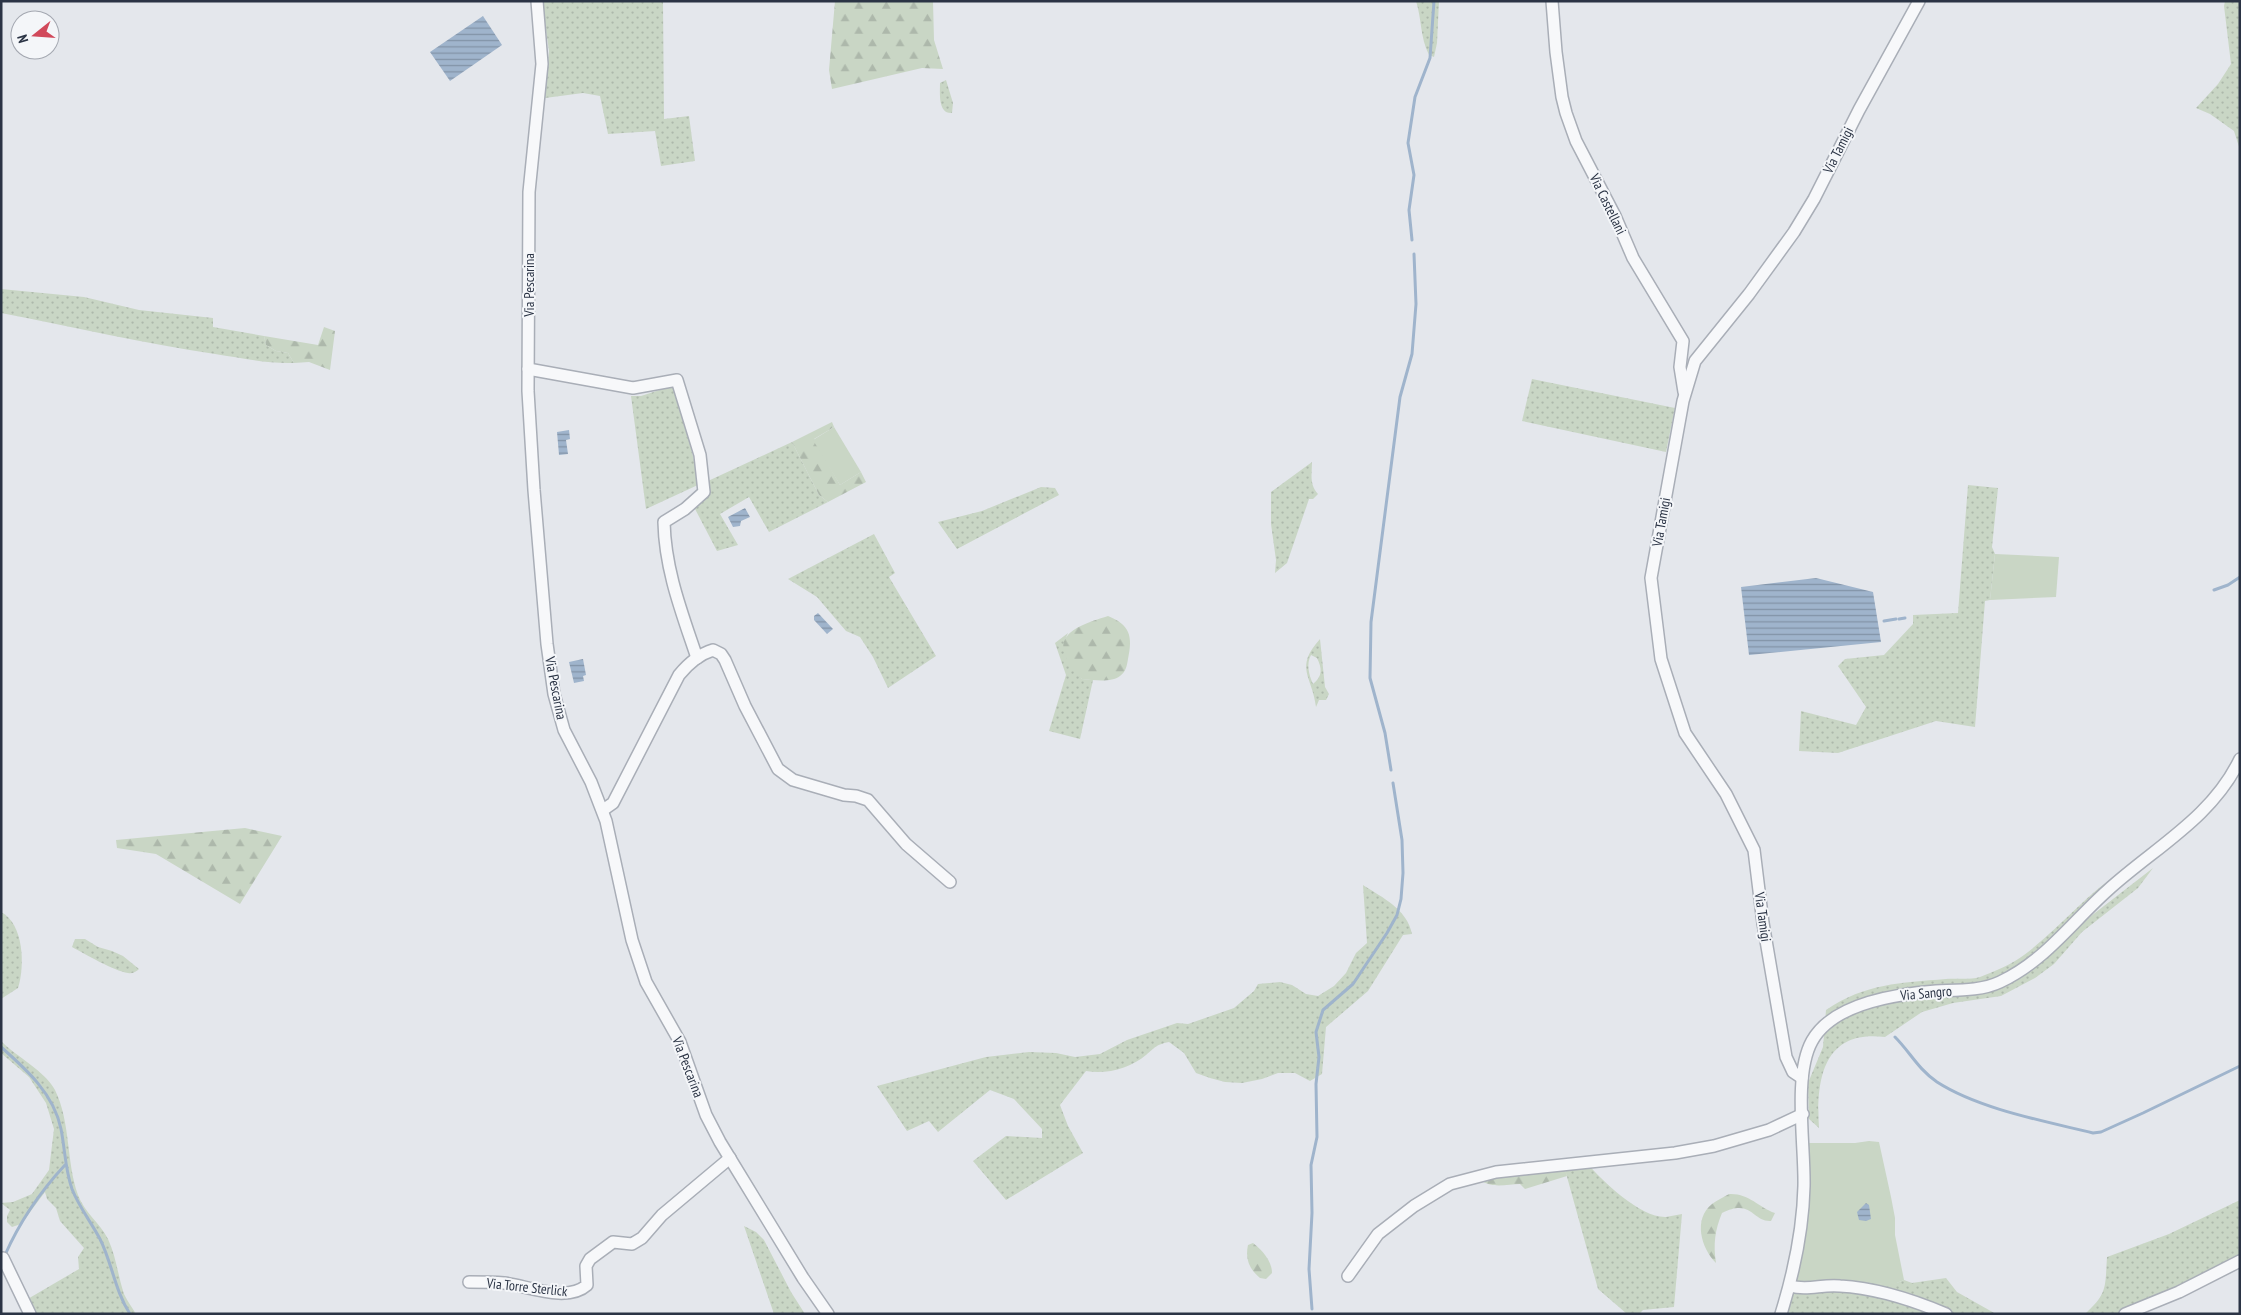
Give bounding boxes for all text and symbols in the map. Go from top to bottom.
north arrow [10,10,60,60]
text: N [13,33,32,45]
street label: Via Tamigi [1818,124,1857,177]
street label: Via Castellani [1585,170,1630,237]
street label: Via Pescarina [520,253,538,318]
street label: Via Tamigi [1648,496,1674,549]
street label: Via Pescarina [541,654,571,721]
street label: Via Tamigi [1750,890,1775,943]
street label: Via Sangro [1898,982,1953,1004]
street label: Via Pescarina [668,1033,708,1100]
street label: Via Torre Sterlick [485,1274,569,1300]

